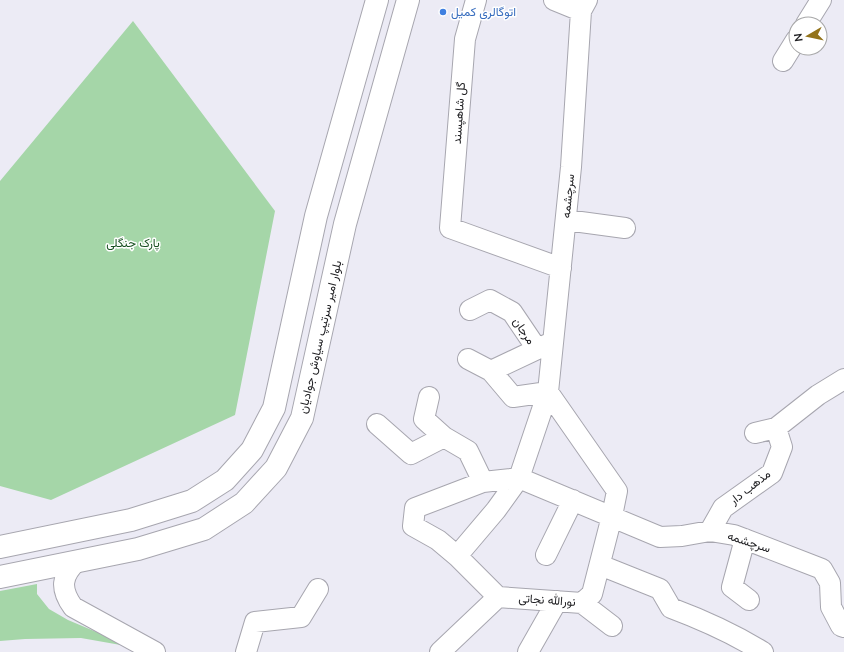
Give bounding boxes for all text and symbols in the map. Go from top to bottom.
place label: اتوگالری کمیل [451,4,516,20]
marker: اتوگالری کمیل [438,7,448,17]
north arrow [788,16,828,56]
text: N [791,32,806,43]
street label: گل شاهپسند [449,81,469,145]
street label: سرچشمه [558,173,578,219]
park label: پارک جنگلی [106,235,160,251]
street label: بلوار امیر سرتیپ سیاوش جوادیان [295,259,345,415]
street label: مرجان [509,314,539,348]
street label: مذهب دار [725,466,774,509]
street label: سرچشمه [725,528,773,556]
street label: نورالله نجاتی [518,590,576,610]

